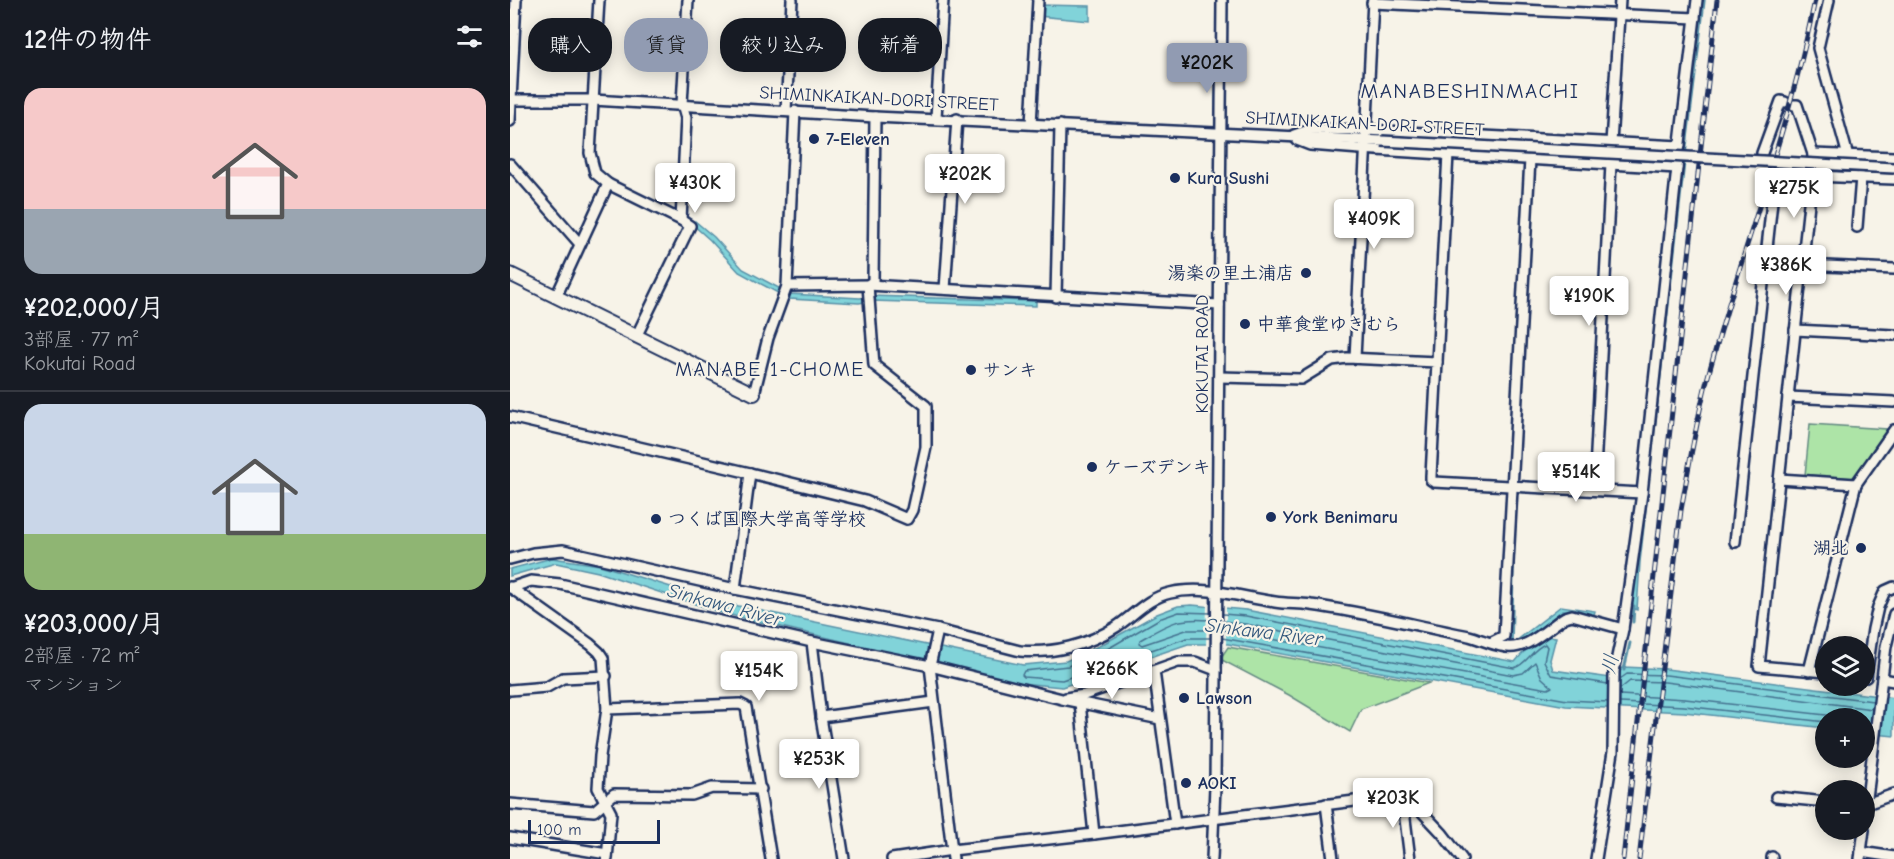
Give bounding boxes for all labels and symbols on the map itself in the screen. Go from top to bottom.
pin: ¥202K [1165,43,1249,94]
district label: MANABESHINMACHI [1361,79,1579,103]
street label: SHIMINKAIKAN-DORI STREET [759,82,1000,116]
street label: SHIMINKAIKAN-DORI STREET [1245,107,1486,141]
place label: 7-Eleven [826,129,890,150]
marker: 7-Eleven [807,132,821,146]
pin: ¥202K [923,154,1007,205]
pin: ¥430K [653,163,737,214]
place label: Kura Sushi [1187,168,1269,189]
pin: ¥275K [1752,168,1836,219]
marker: Kura Sushi [1168,171,1182,185]
pin: ¥409K [1332,199,1416,250]
pin: ¥386K [1744,245,1828,296]
place label: 湯楽の里土浦店 [1168,263,1294,284]
marker: 湯楽の里土浦店 [1299,266,1313,280]
pin: ¥190K [1547,276,1631,327]
street label: KOKUTAI ROAD [1192,295,1213,413]
place label: 中華食堂ゆきむら [1257,314,1401,335]
marker: 中華食堂ゆきむら [1238,317,1252,331]
district label: MANABE 1-CHOME [675,358,865,381]
place label: サンキ [983,360,1037,381]
marker: サンキ [964,363,978,377]
pin: ¥514K [1534,452,1618,503]
place label: ケーズデンキ [1104,457,1211,478]
marker: ケーズデンキ [1085,460,1099,474]
place label: York Benimaru [1283,507,1398,528]
place label: つくば国際大学高等学校 [668,509,866,530]
marker: York Benimaru [1264,510,1278,524]
marker: つくば国際大学高等学校 [649,512,663,526]
place label: 湖北 [1813,538,1849,559]
marker: 湖北 [1854,541,1868,555]
water label: Sinkawa River [665,579,786,632]
water label: Sinkawa River [1204,613,1325,651]
pin: ¥266K [1070,649,1154,700]
pin: ¥154K [717,651,801,702]
water label: 川 [1597,652,1623,676]
place label: Lawson [1196,688,1252,709]
marker: Lawson [1177,691,1191,705]
pin: ¥253K [777,739,861,790]
place label: AOKI [1198,773,1236,794]
marker: AOKI [1179,776,1193,790]
pin: ¥203K [1351,778,1435,829]
scale bar [528,817,660,844]

